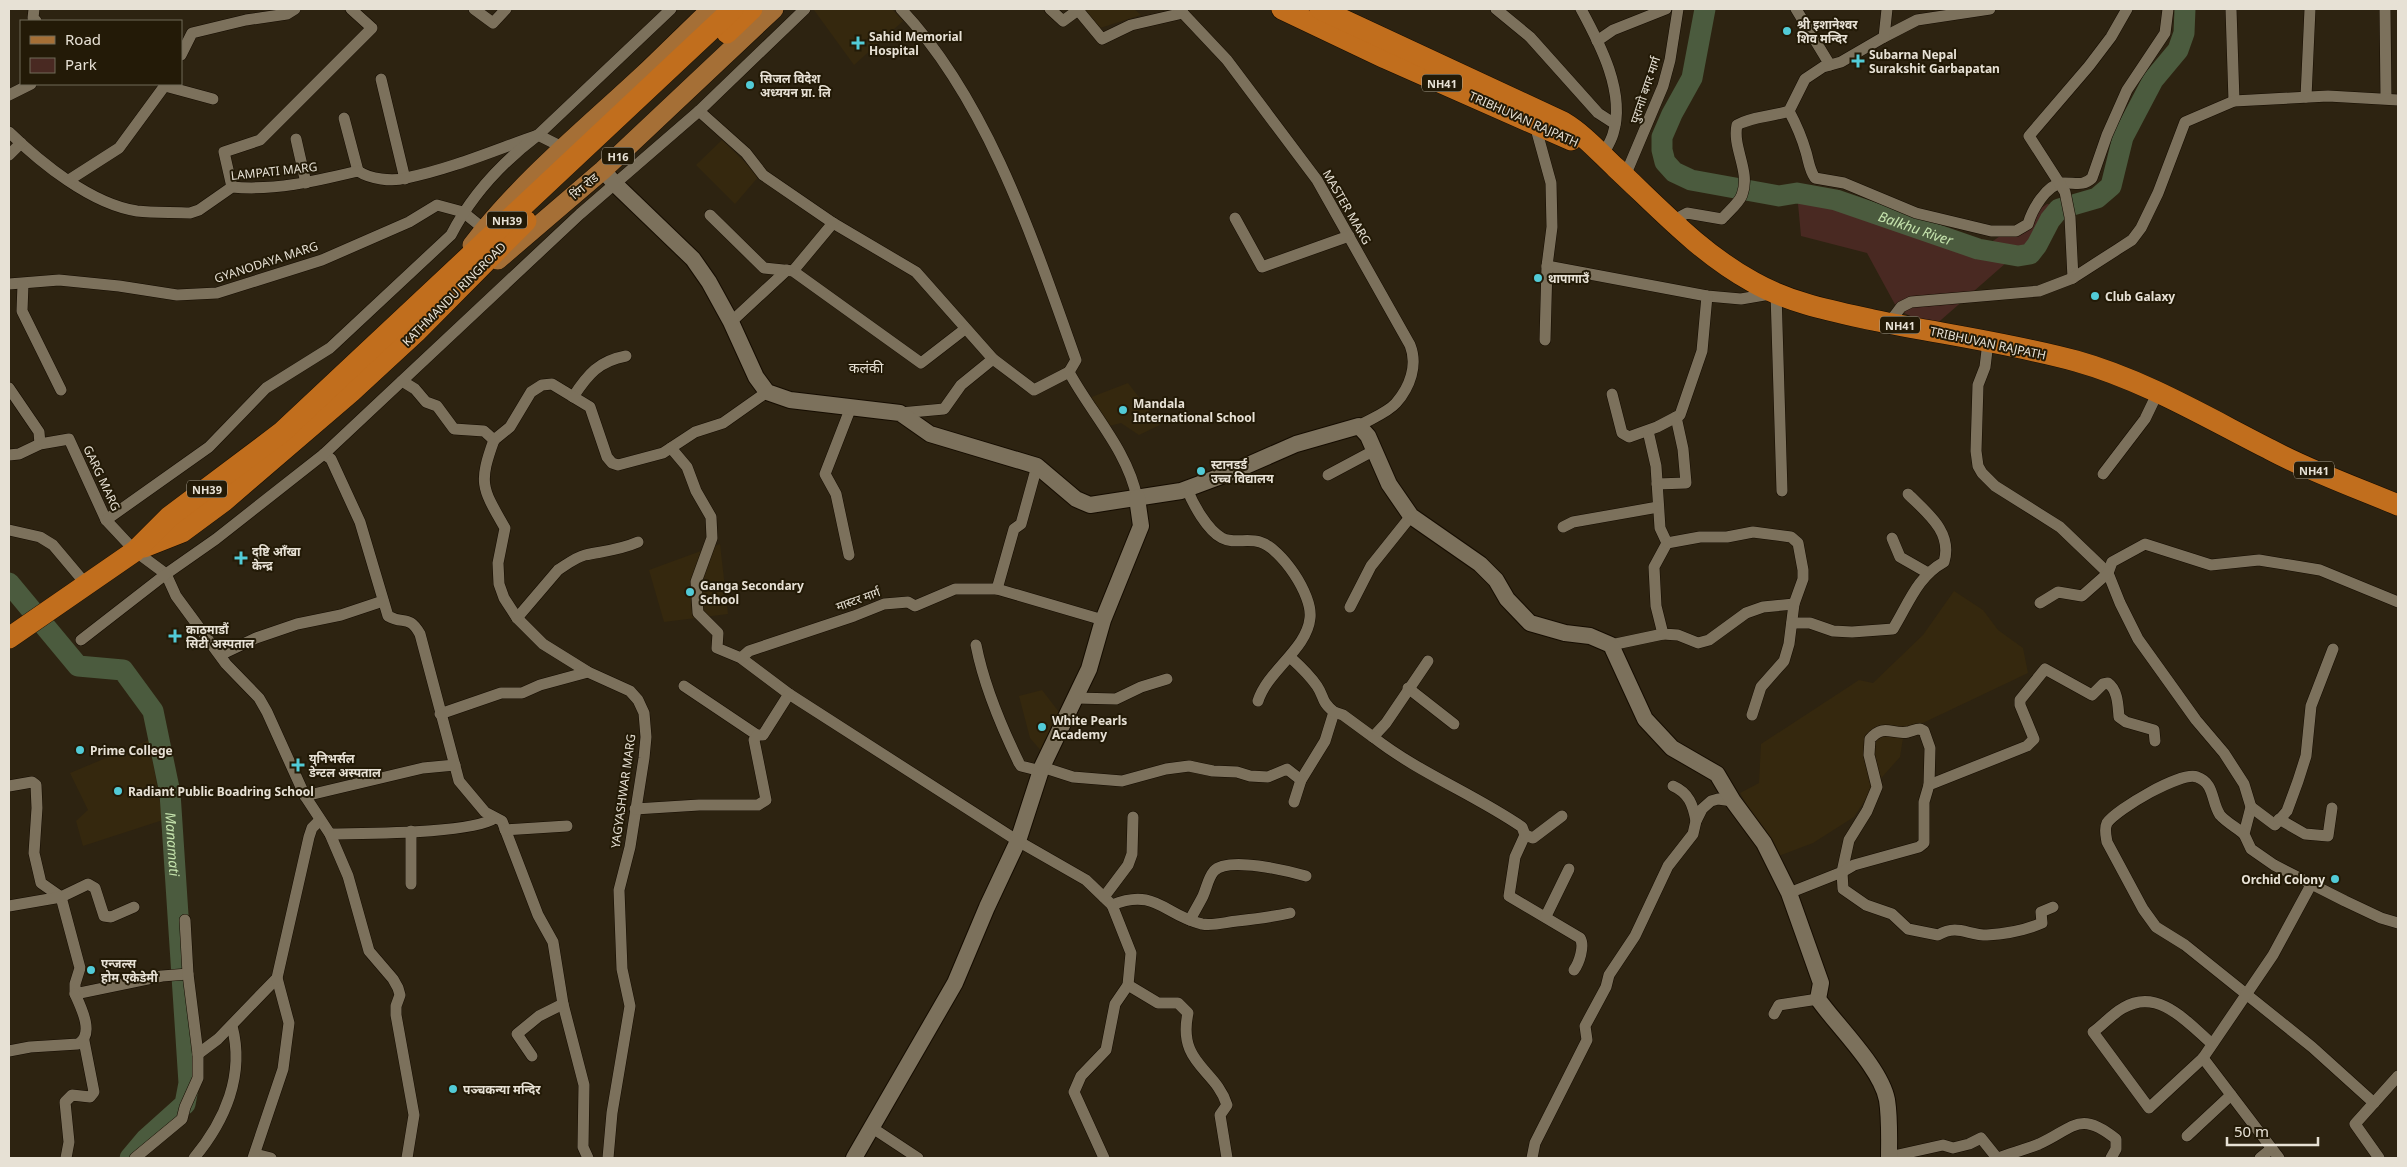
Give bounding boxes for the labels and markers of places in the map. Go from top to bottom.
place label: श्री इशानेश्वर शिव मन्दिर [1797,16,1858,47]
marker: श्री इशानेश्वर शिव मन्दिर [1781,25,1793,37]
place label: Sahid Memorial Hospital [869,28,962,59]
marker: Sahid Memorial Hospital [851,36,865,50]
place label: Subarna Nepal Surakshit Garbapatan [1869,46,2000,77]
marker: Subarna Nepal Surakshit Garbapatan [1851,54,1865,68]
place label: सिजल विदेश अध्ययन प्रा. लि [760,70,832,101]
marker: सिजल विदेश अध्ययन प्रा. लि [744,79,756,91]
place label: थापागाउँ [1548,270,1590,287]
marker: थापागाउँ [1532,272,1544,284]
place label: Club Galaxy [2105,288,2175,305]
marker: Club Galaxy [2089,290,2101,302]
place label: Mandala International School [1133,395,1255,426]
marker: Mandala International School [1117,404,1129,416]
place label: स्टानडर्ड उच्च विद्यालय [1211,456,1274,487]
marker: स्टानडर्ड उच्च विद्यालय [1195,465,1207,477]
place label: द्ष्टि आँखा केन्द्र [252,543,301,574]
marker: द्ष्टि आँखा केन्द्र [234,551,248,565]
place label: Ganga Secondary School [700,577,804,608]
marker: Ganga Secondary School [684,586,696,598]
place label: काठमाडौं सिटी अस्पताल [186,621,255,652]
marker: काठमाडौं सिटी अस्पताल [168,629,182,643]
place label: White Pearls Academy [1052,712,1127,743]
marker: White Pearls Academy [1036,721,1048,733]
place label: Prime College [90,742,173,759]
marker: Prime College [74,744,86,756]
place label: युनिभर्सल डेन्टल अस्पताल [308,750,382,781]
marker: युनिभर्सल डेन्टल अस्पताल [291,758,305,772]
place label: Radiant Public Boadring School [128,783,314,800]
marker: Radiant Public Boadring School [112,785,124,797]
place label: Orchid Colony [2241,871,2325,888]
marker: Orchid Colony [2329,873,2341,885]
place label: एन्जल्स होम एकेडेमी [101,955,158,986]
marker: एन्जल्स होम एकेडेमी [85,964,97,976]
place label: पञ्चकन्या मन्दिर [463,1081,541,1098]
marker: पञ्चकन्या मन्दिर [447,1083,459,1095]

